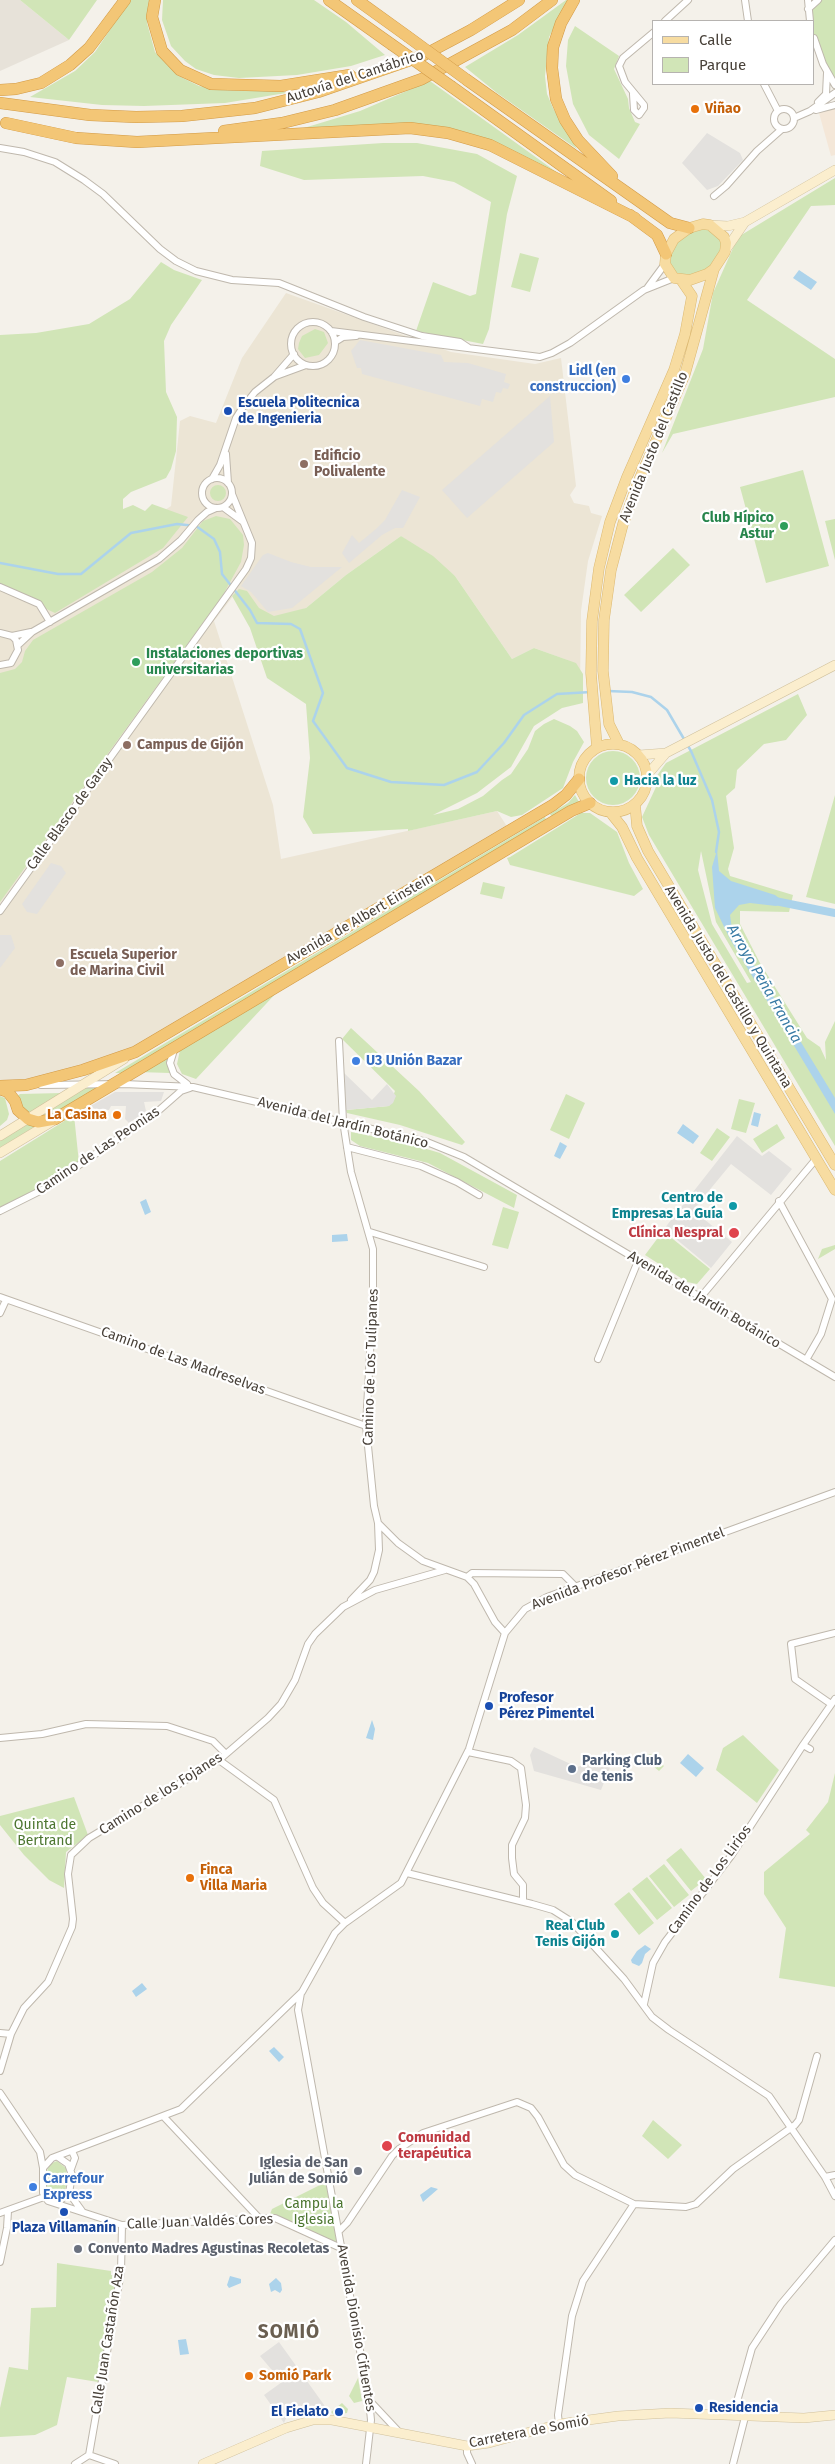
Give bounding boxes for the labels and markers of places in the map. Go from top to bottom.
place label: Viñao [705,101,741,117]
marker: Viñao [689,103,701,115]
place label: Lidl (en construccion) [530,363,616,396]
marker: Lidl (en construccion) [620,373,632,385]
place label: Escuela Politecnica de Ingenieria [238,395,360,428]
marker: Escuela Politecnica de Ingenieria [222,405,234,417]
place label: Edificio Polivalente [314,448,385,481]
marker: Edificio Polivalente [298,458,310,470]
place label: Club Hípico Astur [702,510,774,542]
marker: Club Hípico Astur [778,520,790,532]
place label: Instalaciones deportivas universitarias [146,646,303,679]
marker: Instalaciones deportivas universitarias [130,656,142,668]
place label: Campus de Gijón [137,737,243,753]
marker: Campus de Gijón [121,739,133,751]
place label: Hacia la luz [624,773,696,789]
marker: Hacia la luz [608,775,620,787]
place label: Escuela Superior de Marina Civil [70,947,177,980]
marker: Escuela Superior de Marina Civil [54,957,66,969]
place label: U3 Unión Bazar [366,1053,462,1069]
marker: U3 Unión Bazar [350,1055,362,1067]
place label: La Casina [47,1107,107,1123]
marker: La Casina [111,1109,123,1121]
place label: Centro de Empresas La Guía [612,1190,723,1222]
marker: Centro de Empresas La Guía [727,1200,739,1212]
place label: Clínica Nespral [628,1225,723,1241]
marker: Clínica Nespral [727,1226,741,1240]
place label: Profesor Pérez Pimentel [499,1690,594,1722]
marker: Profesor Pérez Pimentel [483,1700,495,1712]
place label: Parking Club de tenis [582,1753,662,1785]
marker: Parking Club de tenis [566,1763,578,1775]
place label: Finca Villa Maria [200,1862,267,1894]
marker: Finca Villa Maria [184,1872,196,1884]
place label: Real Club Tenis Gijón [535,1918,605,1950]
marker: Real Club Tenis Gijón [609,1928,621,1940]
place label: Comunidad terapéutica [398,2130,471,2162]
marker: Comunidad terapéutica [380,2139,394,2153]
place label: Iglesia de San Julián de Somió [249,2155,348,2188]
marker: Iglesia de San Julián de Somió [352,2165,364,2177]
place label: Carrefour Express [43,2171,104,2204]
marker: Carrefour Express [27,2181,39,2193]
marker: Plaza Villamanín [58,2206,70,2218]
place label: Plaza Villamanín [12,2220,116,2236]
place label: Convento Madres Agustinas Recoletas [88,2241,329,2257]
marker: Convento Madres Agustinas Recoletas [72,2243,84,2255]
place label: Somió Park [259,2368,331,2384]
marker: Somió Park [243,2370,255,2382]
place label: Residencia [709,2400,778,2416]
marker: Residencia [693,2402,705,2414]
place label: El Fielato [271,2404,329,2420]
marker: El Fielato [333,2406,345,2418]

